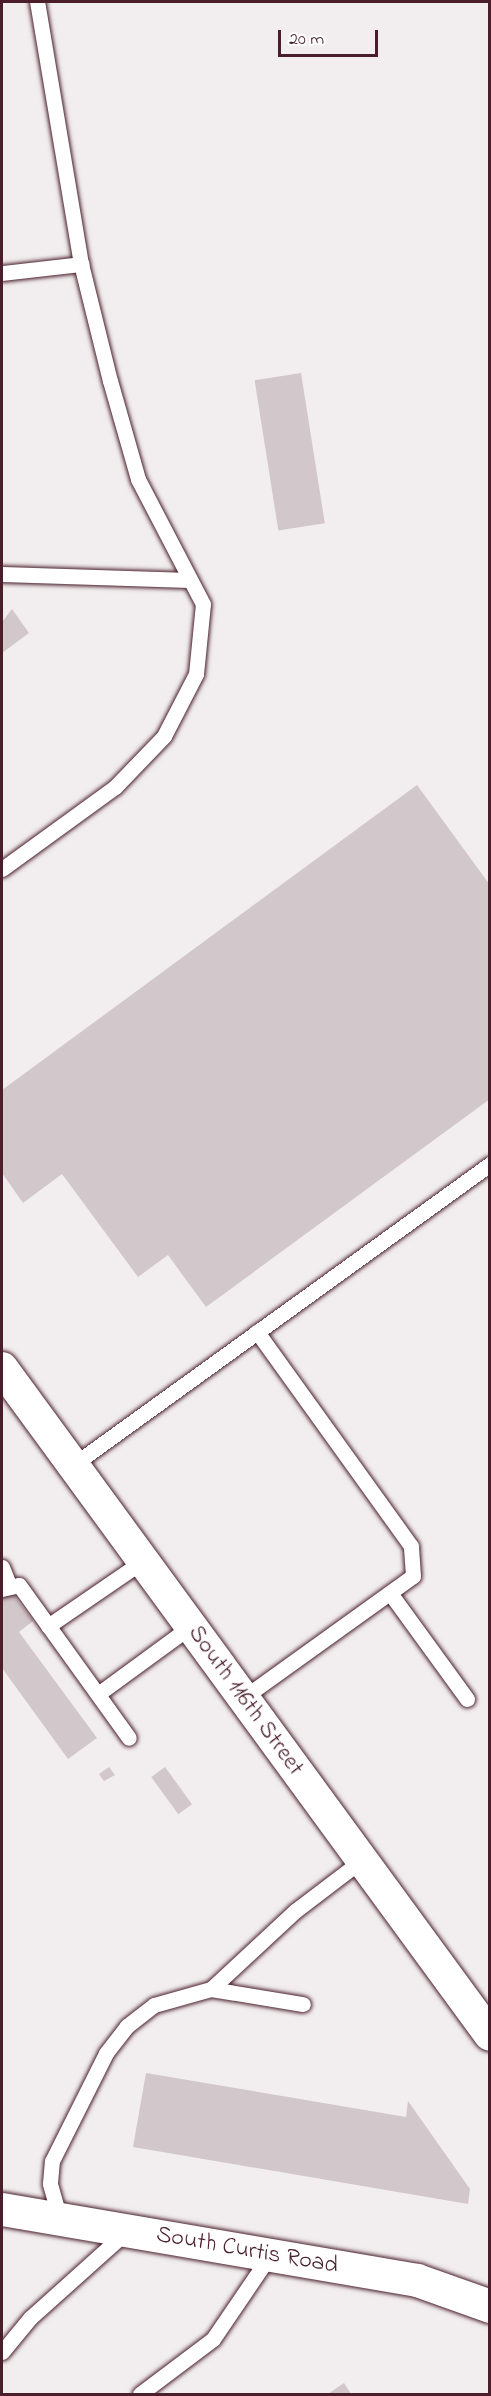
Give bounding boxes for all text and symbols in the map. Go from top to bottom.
scale bar [281,18,382,56]
text: 20 m [289,27,324,53]
street label: South 116th Street [181,1620,309,1782]
street label: South Curtis Road [154,2221,340,2281]

